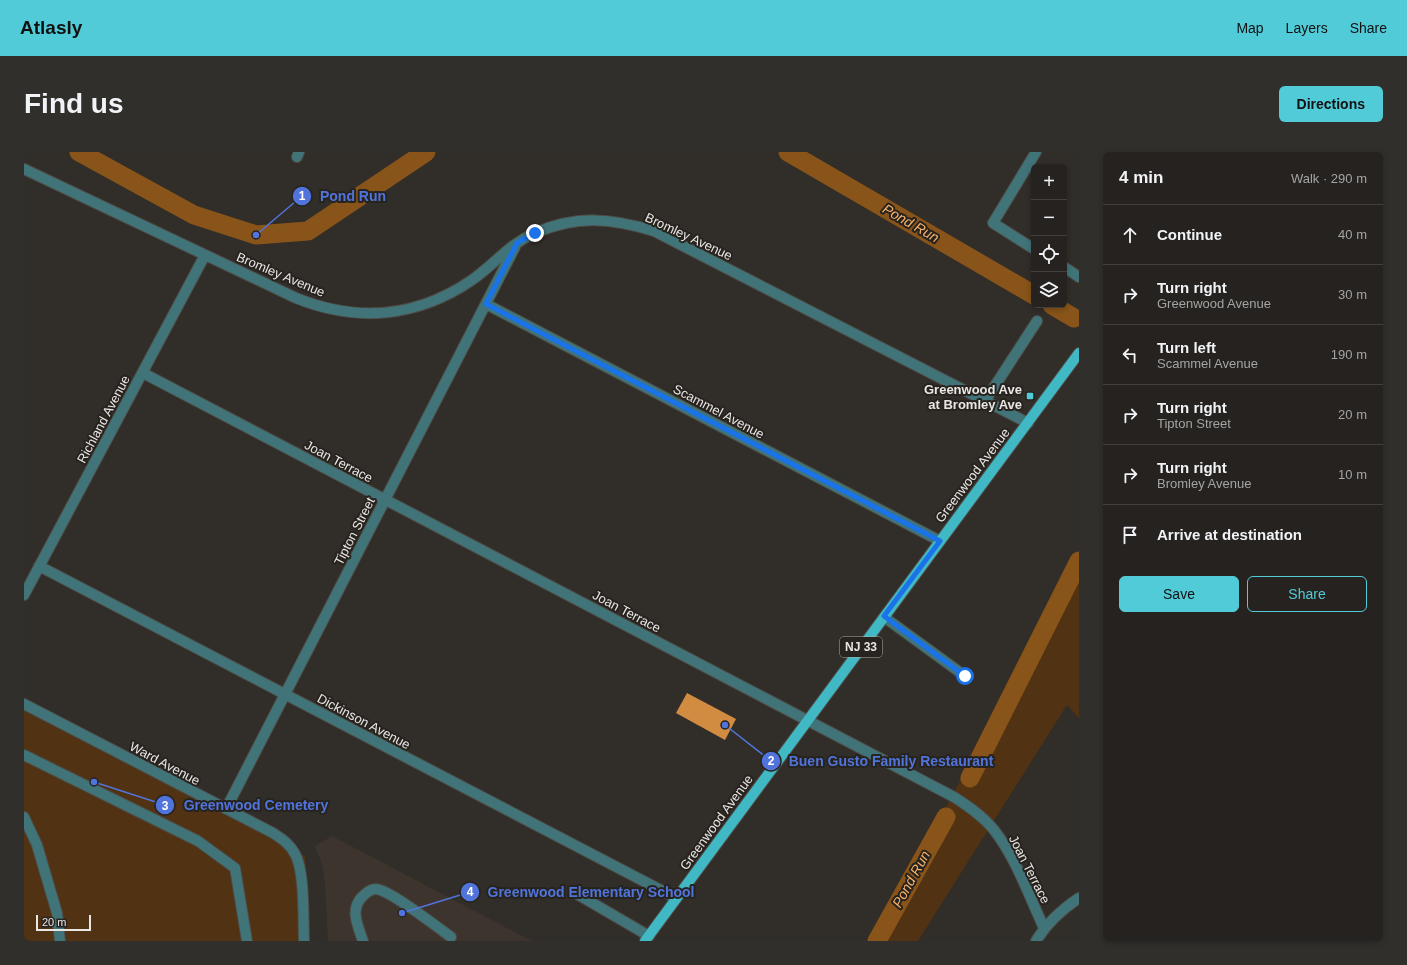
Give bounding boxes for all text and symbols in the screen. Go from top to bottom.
text: Atlasly [20,17,82,38]
text: Map [1236,20,1264,36]
text: Layers [1286,20,1328,36]
text: Share [1350,20,1387,36]
button: Directions [1279,86,1383,122]
text: Find us [24,88,124,119]
map controls [1031,164,1067,308]
button: + [1031,164,1067,200]
text: 4 min [1119,168,1163,187]
text: Walk · 290 m [1291,171,1367,186]
callout: Pond Run [292,183,394,209]
text: Pond Run [320,188,386,204]
text: 1 [299,189,306,203]
button: − [1031,200,1067,236]
water label: Pond Run [880,201,942,246]
street label: Bromley Avenue [643,210,735,263]
route end [526,224,544,242]
icon: ahead [1119,224,1141,246]
text: Continue [1157,226,1222,243]
text: 40 m [1338,227,1367,242]
button: locate [1031,236,1067,272]
street label: Bromley Avenue [234,249,327,300]
button: layers [1031,272,1067,308]
text: Turn right [1157,279,1227,296]
icon: right [1119,284,1141,306]
text: 30 m [1338,287,1367,302]
text: Greenwood Avenue [1157,296,1271,311]
text: Turn left [1157,339,1216,356]
icon: left [1119,344,1141,366]
text: 190 m [1331,347,1367,362]
text: Scammel Avenue [1157,356,1258,371]
street label: Richland Avenue [74,373,133,466]
street label: Scammel Avenue [671,381,767,442]
place label: Greenwood Ave at Bromley Ave [924,382,1022,412]
marker: Greenwood Ave at Bromley Ave [1025,391,1035,401]
text: Turn right [1157,399,1227,416]
icon: right [1119,404,1141,426]
text: 20 m [1338,407,1367,422]
text: Tipton Street [1157,416,1231,431]
street label: Greenwood Avenue [932,425,1013,525]
street label: Joan Terrace [302,437,375,486]
text: Turn right [1157,459,1227,476]
icon: right [1119,464,1141,486]
text: 10 m [1338,467,1367,482]
text: Bromley Avenue [1157,476,1251,491]
street label: Tipton Street [331,495,378,568]
icon: arrive [1119,524,1141,546]
text: Arrive at destination [1157,526,1302,543]
button: Save [1119,576,1239,612]
button: Share [1247,576,1367,612]
street label: Joan Terrace [590,587,663,636]
road number: NJ 33 [840,637,882,657]
route start [956,667,974,685]
street label: Dickinson Avenue [315,691,413,752]
street label: Ward Avenue [127,739,202,788]
callout: Buen Gusto Family Restaurant [761,748,1002,774]
text: Buen Gusto Family Restaurant [789,753,994,769]
text: 2 [768,754,775,768]
street label: Greenwood Avenue [677,772,756,873]
callout: Greenwood Cemetery [155,792,336,818]
text: Greenwood Cemetery [184,797,329,813]
text: 3 [162,799,169,813]
street label: Joan Terrace [1006,832,1053,906]
water label: Pond Run [889,848,933,910]
callout: Greenwood Elementary School [460,879,703,905]
text: Greenwood Elementary School [488,884,694,900]
text: 4 [467,885,474,899]
scale bar [36,913,91,932]
text: 20 m [42,916,66,928]

